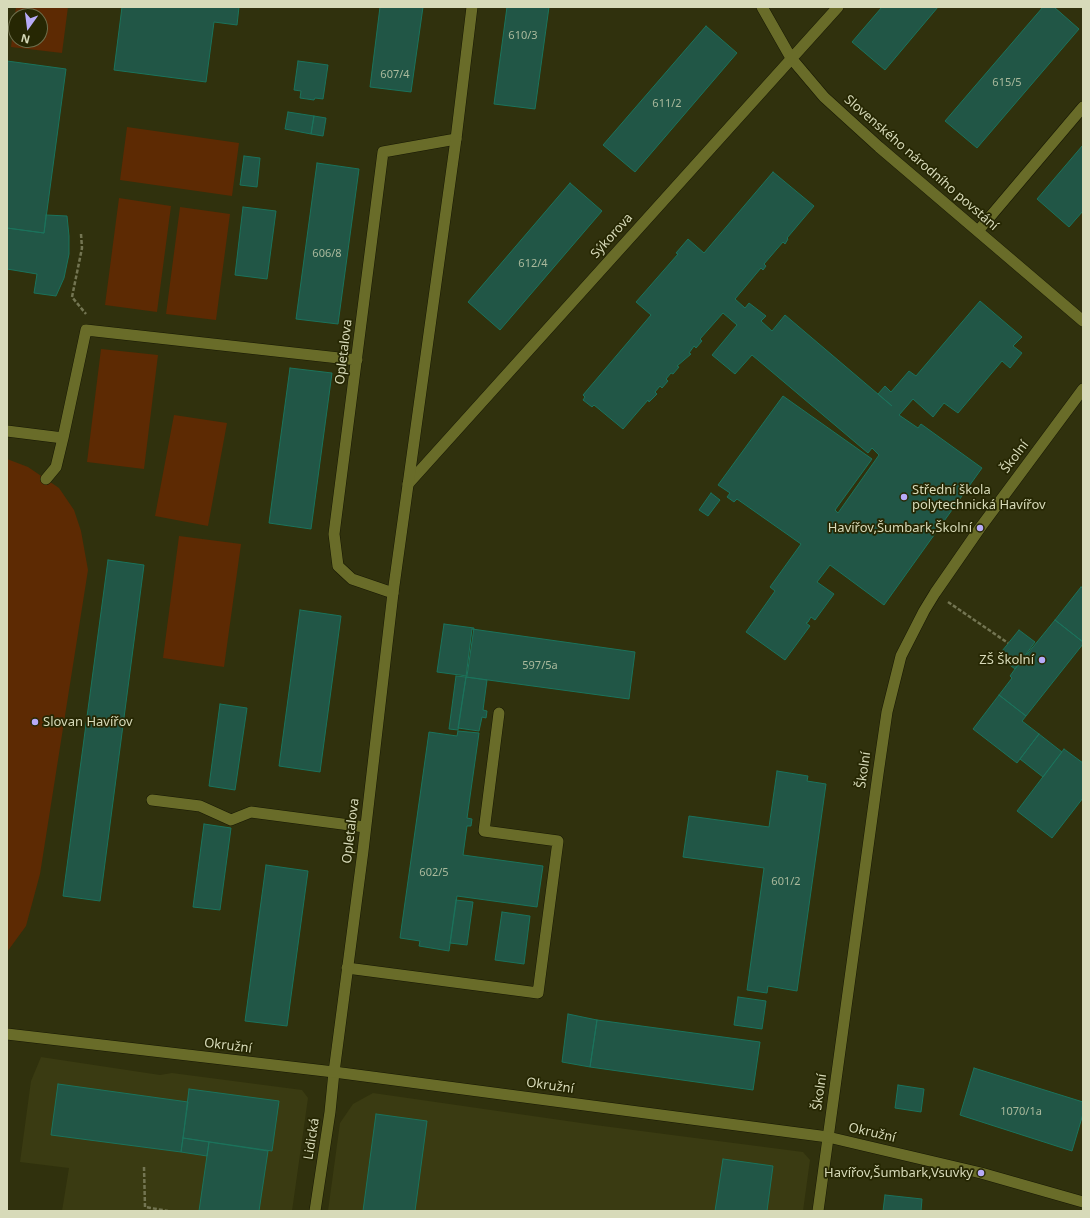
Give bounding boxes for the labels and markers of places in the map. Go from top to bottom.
place label: Střední škola polytechnická Havířov [912,482,1046,513]
marker: Střední škola polytechnická Havířov [899,492,909,502]
place label: Havířov,Šumbark,Školní [828,520,972,536]
marker: Havířov,Šumbark,Školní [975,523,985,533]
place label: ZŠ Školní [979,652,1034,668]
marker: ZŠ Školní [1037,655,1047,665]
place label: Slovan Havířov [43,714,133,730]
marker: Slovan Havířov [30,717,40,727]
place label: Havířov,Šumbark,Vsuvky [824,1165,973,1181]
marker: Havířov,Šumbark,Vsuvky [976,1168,986,1178]

